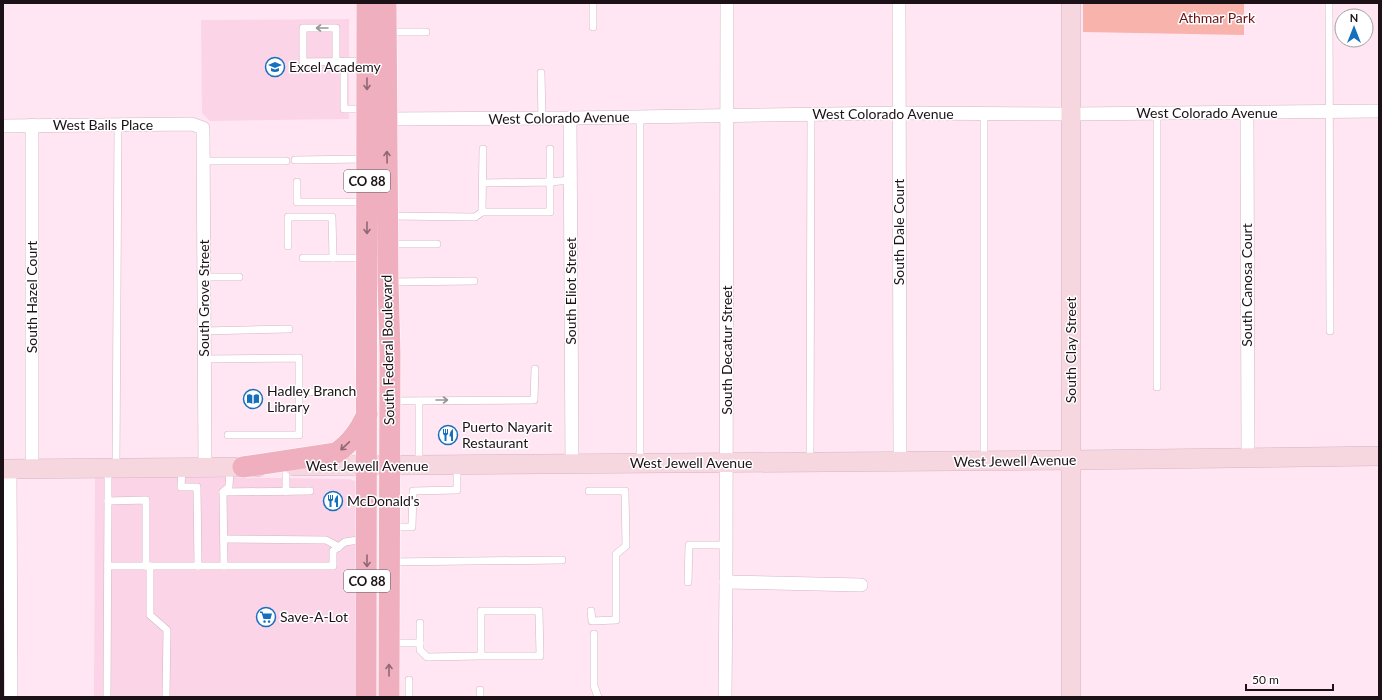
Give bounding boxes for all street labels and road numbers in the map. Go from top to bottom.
street label: West Colorado Avenue [1136,104,1278,121]
street label: West Colorado Avenue [812,105,954,122]
street label: West Colorado Avenue [488,108,630,127]
street label: West Bails Place [53,116,153,133]
road number: CO 88 [344,170,390,192]
street label: South Dale Court [890,179,907,285]
street label: South Canosa Court [1238,223,1255,347]
street label: South Eliot Street [562,237,579,345]
street label: South Grove Street [195,239,212,357]
street label: South Hazel Court [23,241,40,353]
street label: South Federal Boulevard [378,275,397,425]
street label: South Decatur Street [718,285,735,415]
street label: South Clay Street [1062,297,1079,403]
street label: West Jewell Avenue [954,451,1076,470]
street label: West Jewell Avenue [630,454,752,471]
street label: West Jewell Avenue [306,457,428,474]
road number: CO 88 [344,570,390,592]

